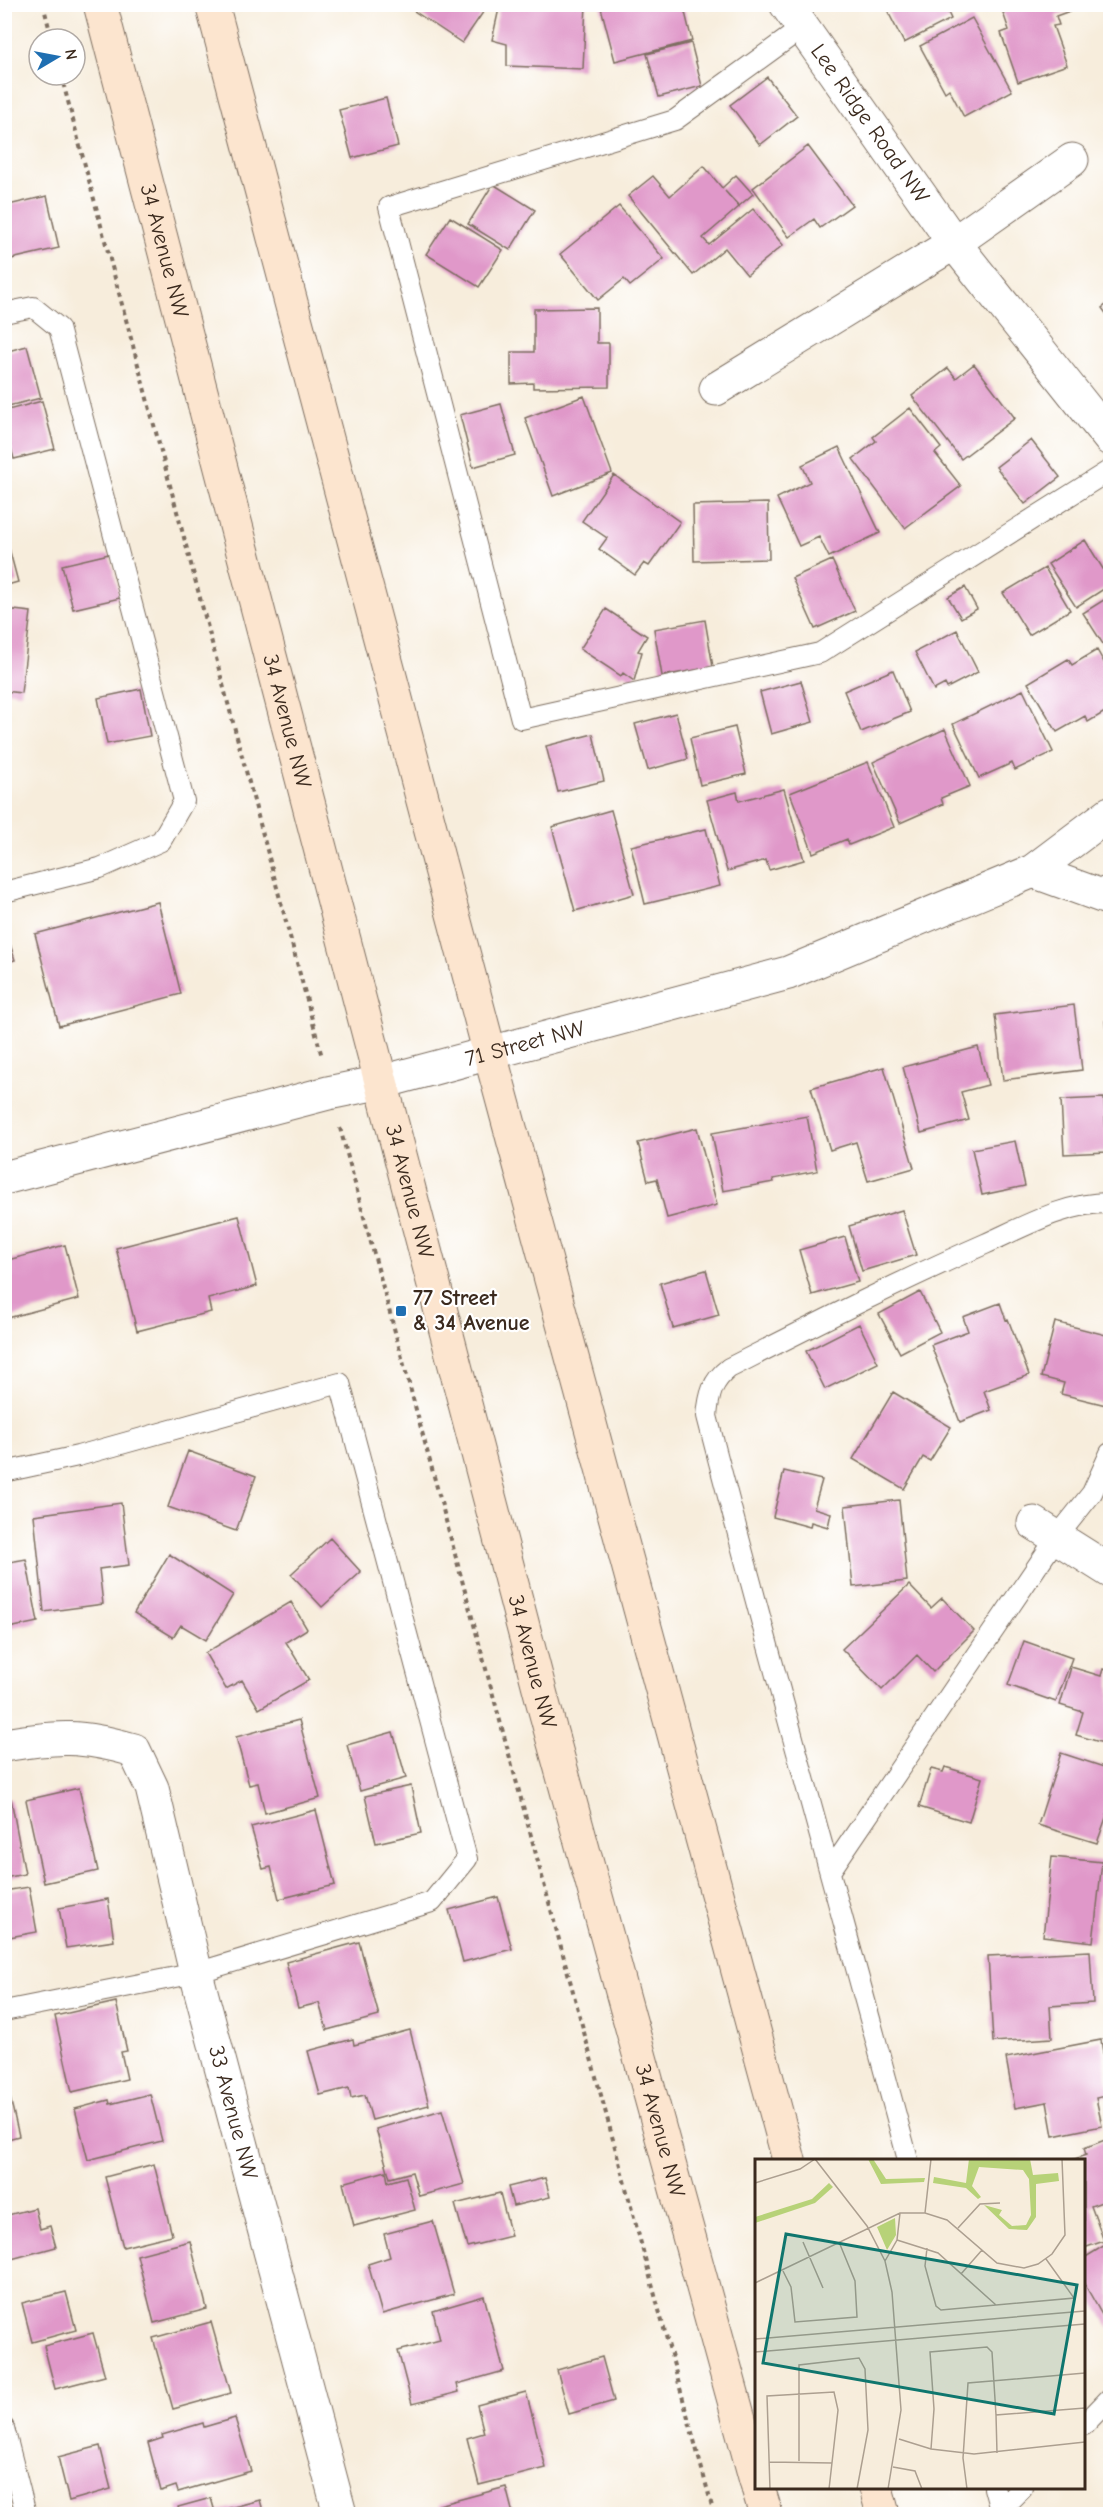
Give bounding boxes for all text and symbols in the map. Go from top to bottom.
north arrow [27,27,87,87]
street label: Lee Ridge Road NW [805,39,935,208]
text: N [61,48,81,61]
street label: 34 Avenue NW [134,181,194,320]
street label: 34 Avenue NW [257,651,317,791]
street label: 71 Street NW [462,1015,587,1072]
street label: 34 Avenue NW [380,1122,439,1261]
place label: 77 Street & 34 Avenue [413,1285,530,1336]
marker: 77 Street & 34 Avenue [394,1304,408,1318]
street label: 34 Avenue NW [502,1592,562,1731]
street label: 33 Avenue NW [203,2043,263,2182]
street label: 34 Avenue NW [629,2061,691,2200]
inset map [755,2159,1085,2489]

